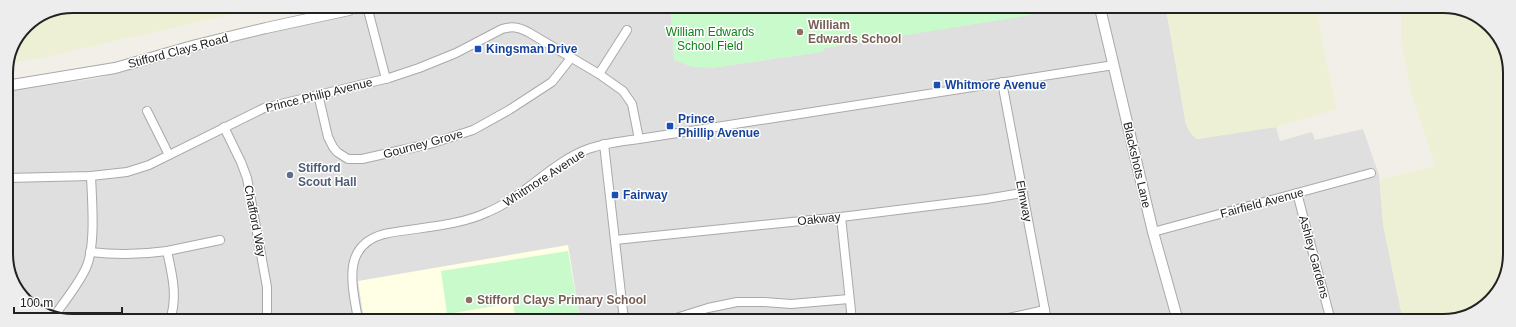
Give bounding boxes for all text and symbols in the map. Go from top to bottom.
place label: William Edwards School [808,18,901,46]
park label: William Edwards School Field [666,25,754,53]
marker: William Edwards School [795,27,805,37]
street label: Stifford Clays Road [126,31,230,71]
place label: Kingsman Drive [486,42,578,56]
marker: Kingsman Drive [473,44,483,54]
street label: Prince Philip Avenue [264,75,374,115]
place label: Whitmore Avenue [945,78,1046,92]
marker: Whitmore Avenue [932,80,942,90]
place label: Prince Phillip Avenue [678,112,760,140]
marker: Prince Phillip Avenue [665,121,675,131]
street label: Blackshots Lane [1120,121,1154,210]
street label: Gourney Grove [382,127,465,161]
street label: Whitmore Avenue [501,146,588,210]
place label: Stifford Scout Hall [298,161,357,189]
marker: Stifford Scout Hall [285,170,295,180]
street label: Elmway [1013,179,1035,223]
street label: Chafford Way [241,184,269,258]
street label: Fairfield Avenue [1219,185,1306,221]
place label: Fairway [623,188,668,202]
marker: Fairway [610,190,620,200]
street label: Oakway [797,210,841,228]
street label: Ashley Gardens [1296,214,1332,300]
scale bar [14,289,122,315]
place label: Stifford Clays Primary School [477,293,646,307]
marker: Stifford Clays Primary School [464,295,474,305]
text: 100 m [20,296,53,310]

